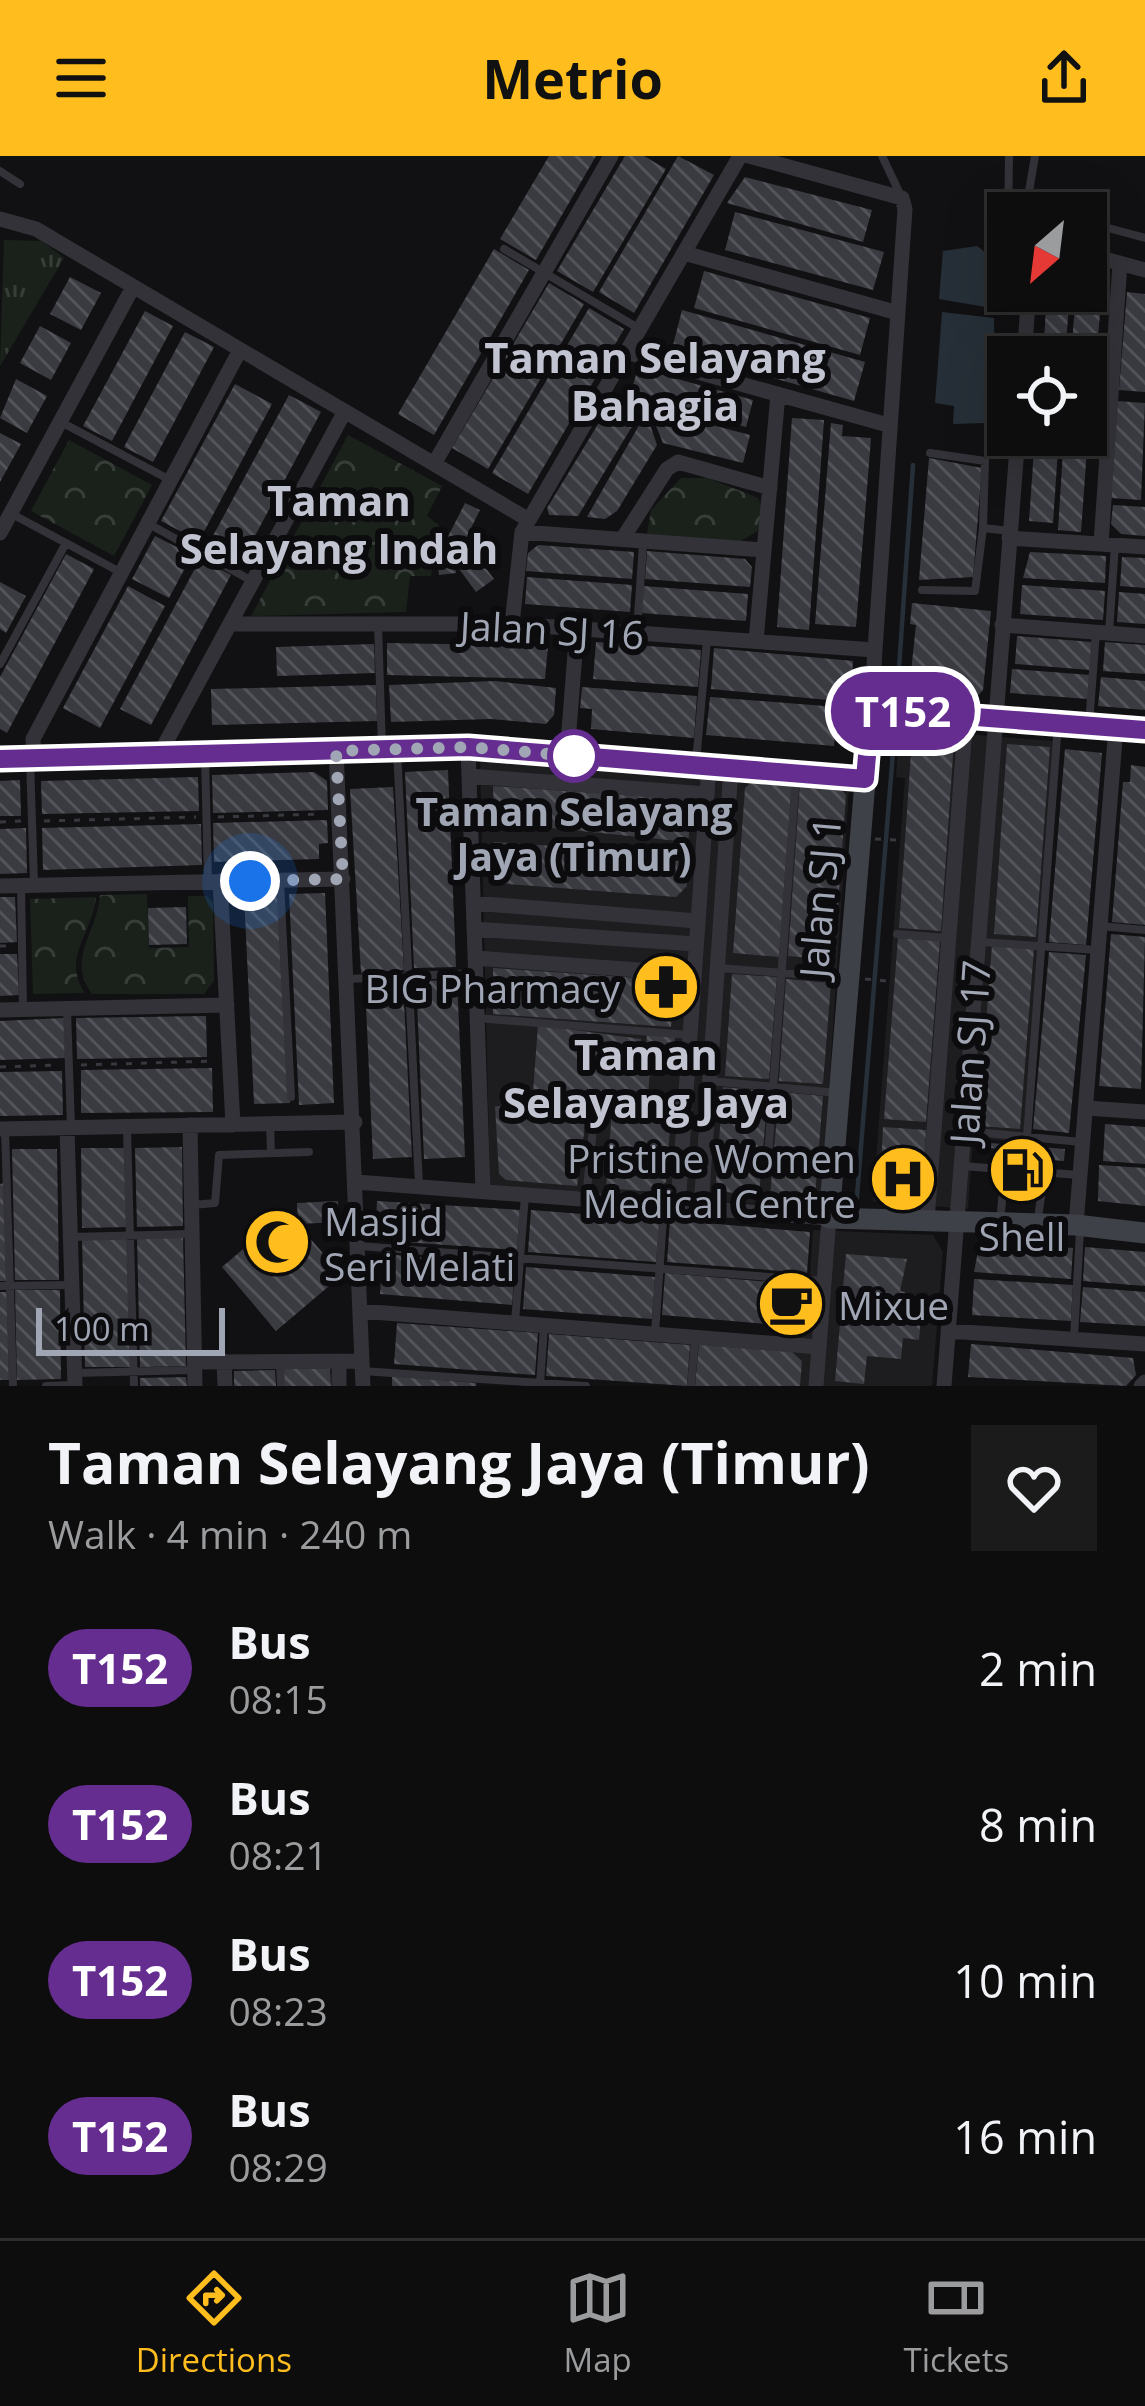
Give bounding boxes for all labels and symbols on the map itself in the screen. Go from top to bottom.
north arrow [987,192,1107,312]
district label: Taman Selayang Bahagia [484,328,826,433]
district label: Taman Selayang Indah [180,471,498,576]
street label: Jalan SJ 16 [455,598,645,660]
line badge: T152 [819,672,987,750]
marker: Taman Selayang Jaya (Timur) [549,731,599,781]
place label: Taman Selayang Jaya (Timur) [415,784,733,882]
street label: Jalan SJ 1 [785,814,852,984]
your location [220,851,280,911]
pharmacy icon: BIG Pharmacy [631,952,701,1022]
street label: Jalan SJ 17 [936,958,1002,1150]
place label: BIG Pharmacy [364,961,620,1014]
district label: Taman Selayang Jaya [503,1025,789,1130]
place label: Pristine Women Medical Centre [567,1131,856,1229]
fuel station icon: Shell [987,1135,1057,1205]
hospital icon: Pristine Women Medical Centre [868,1144,938,1214]
place label: Masjid Seri Melati [324,1194,515,1292]
mosque icon: Masjid Seri Melati [242,1207,312,1277]
place label: Shell [979,1209,1065,1262]
cafe icon: Mixue [756,1269,826,1339]
place label: Mixue [838,1278,949,1331]
scale bar [36,1302,225,1355]

